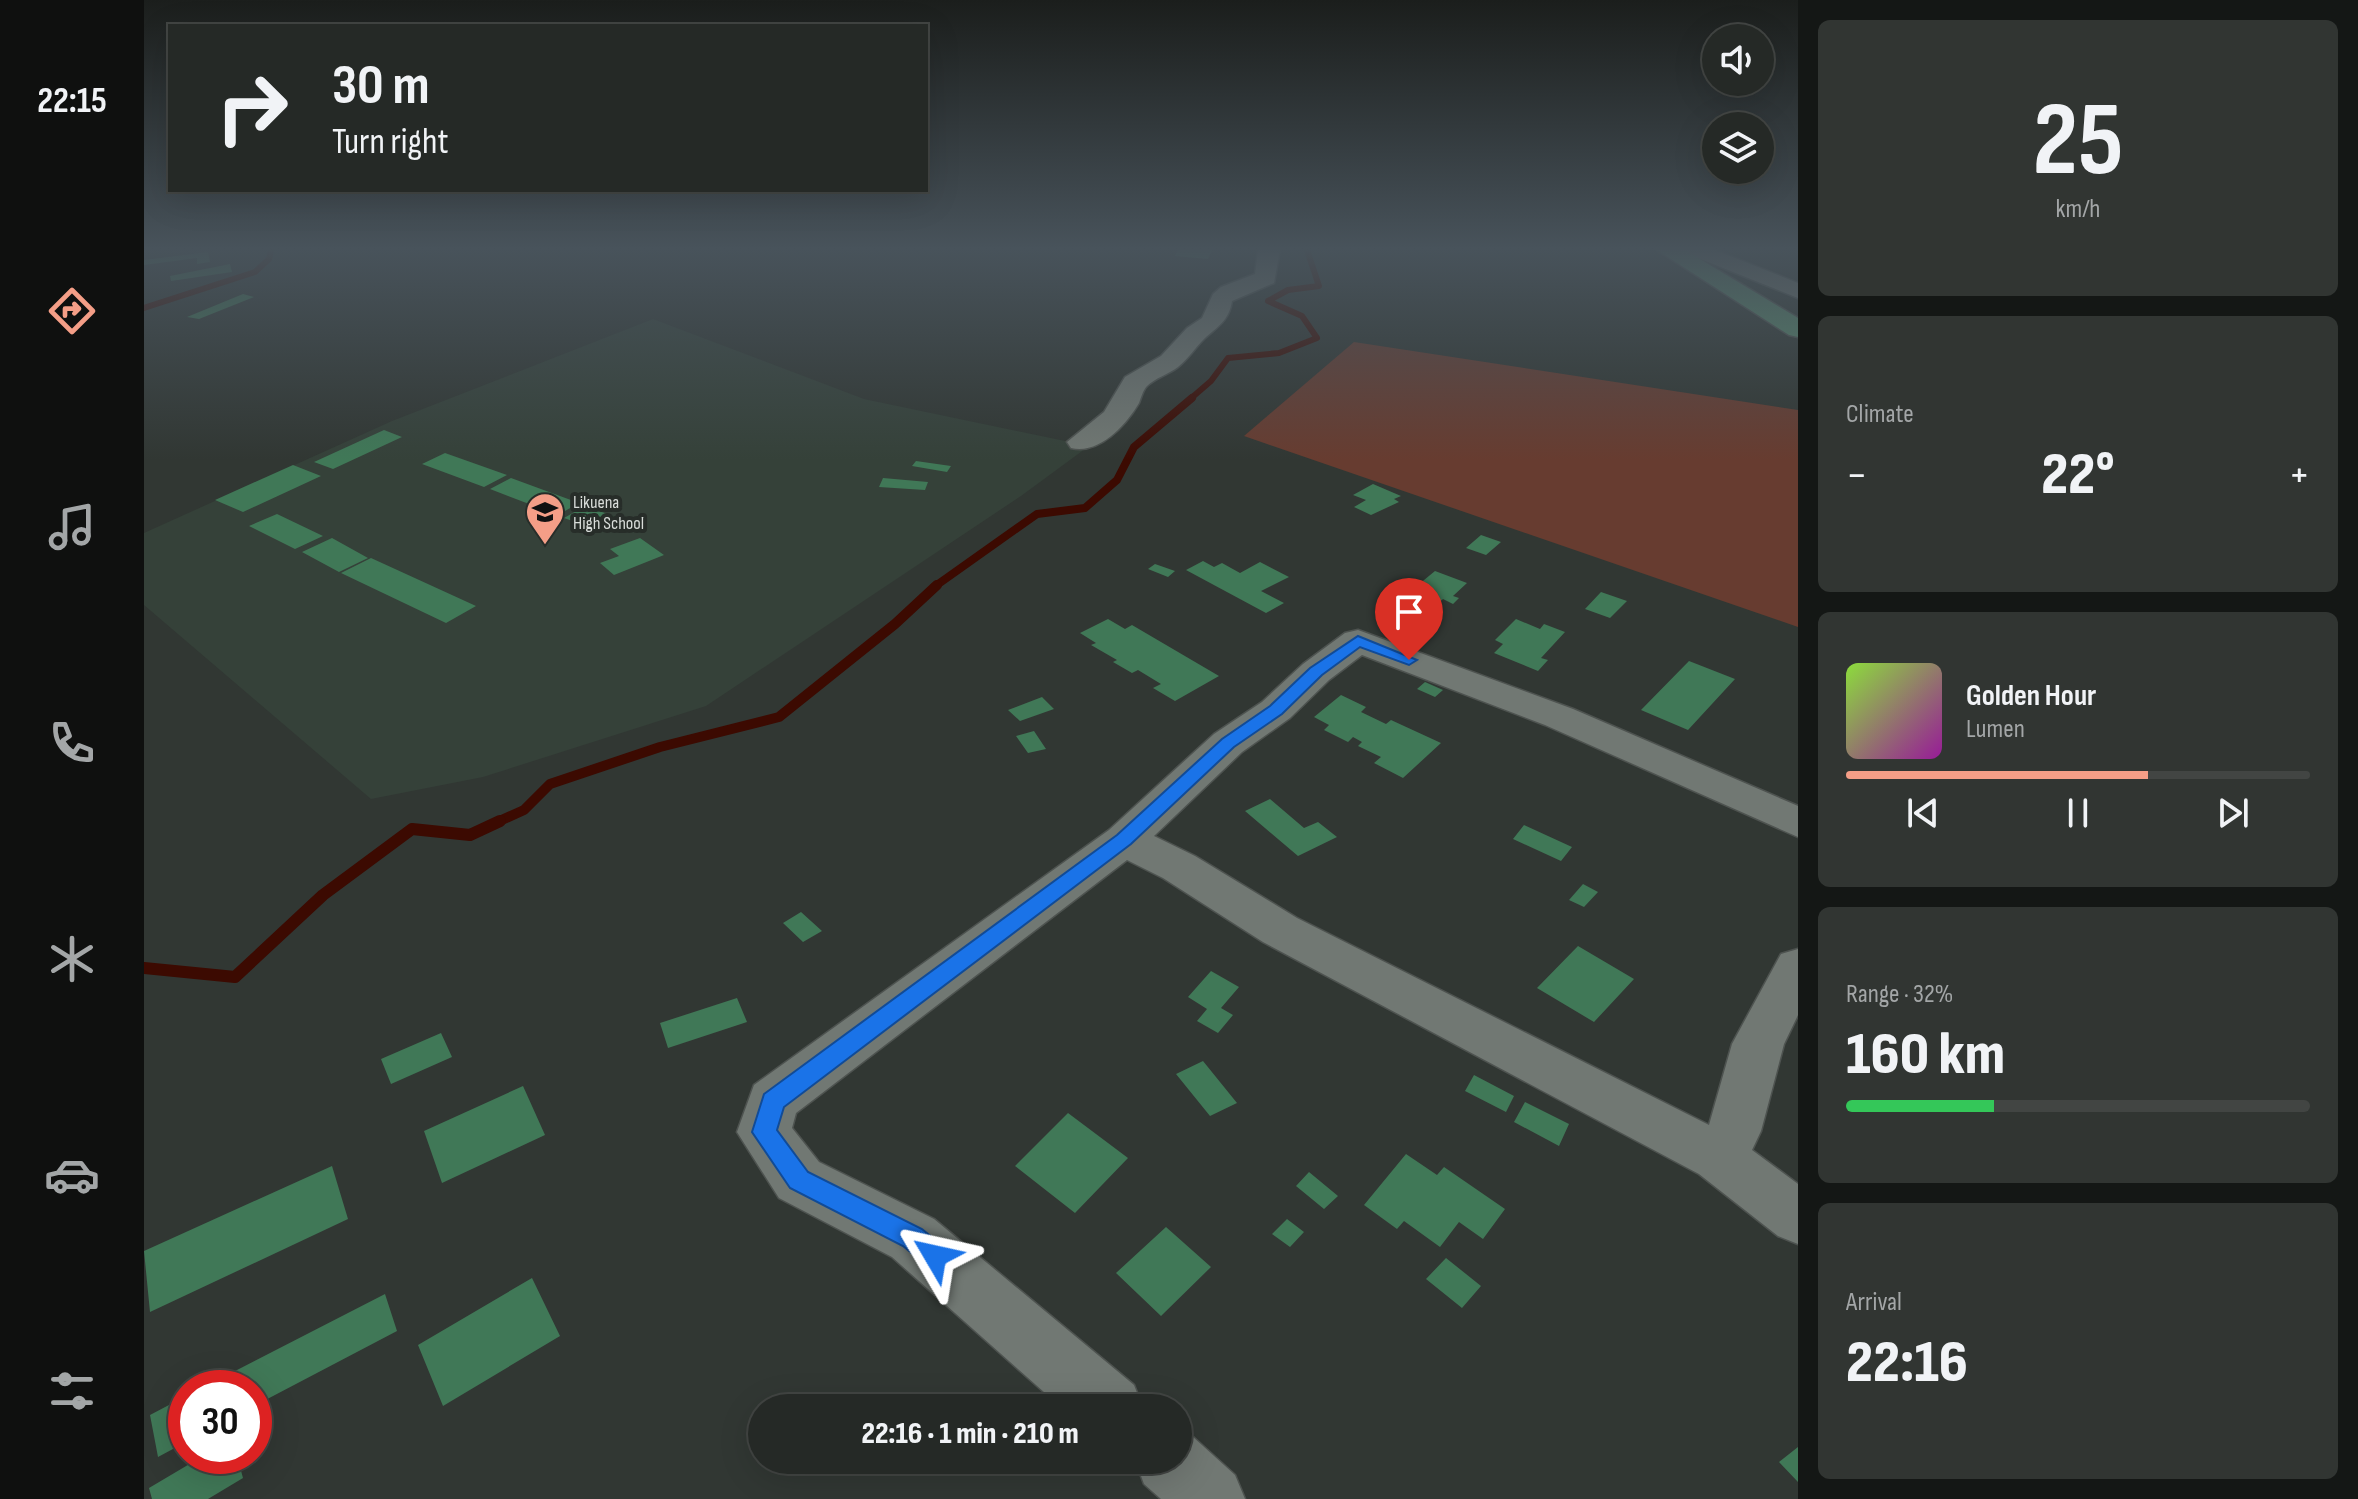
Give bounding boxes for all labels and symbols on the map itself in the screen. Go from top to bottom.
school or university icon: Likuena High School [524,491,566,546]
place label: Likuena High School [573,492,644,534]
pin [1375,578,1443,660]
position arrow [893,1214,977,1298]
speed limit sign: 30 [168,1370,272,1474]

